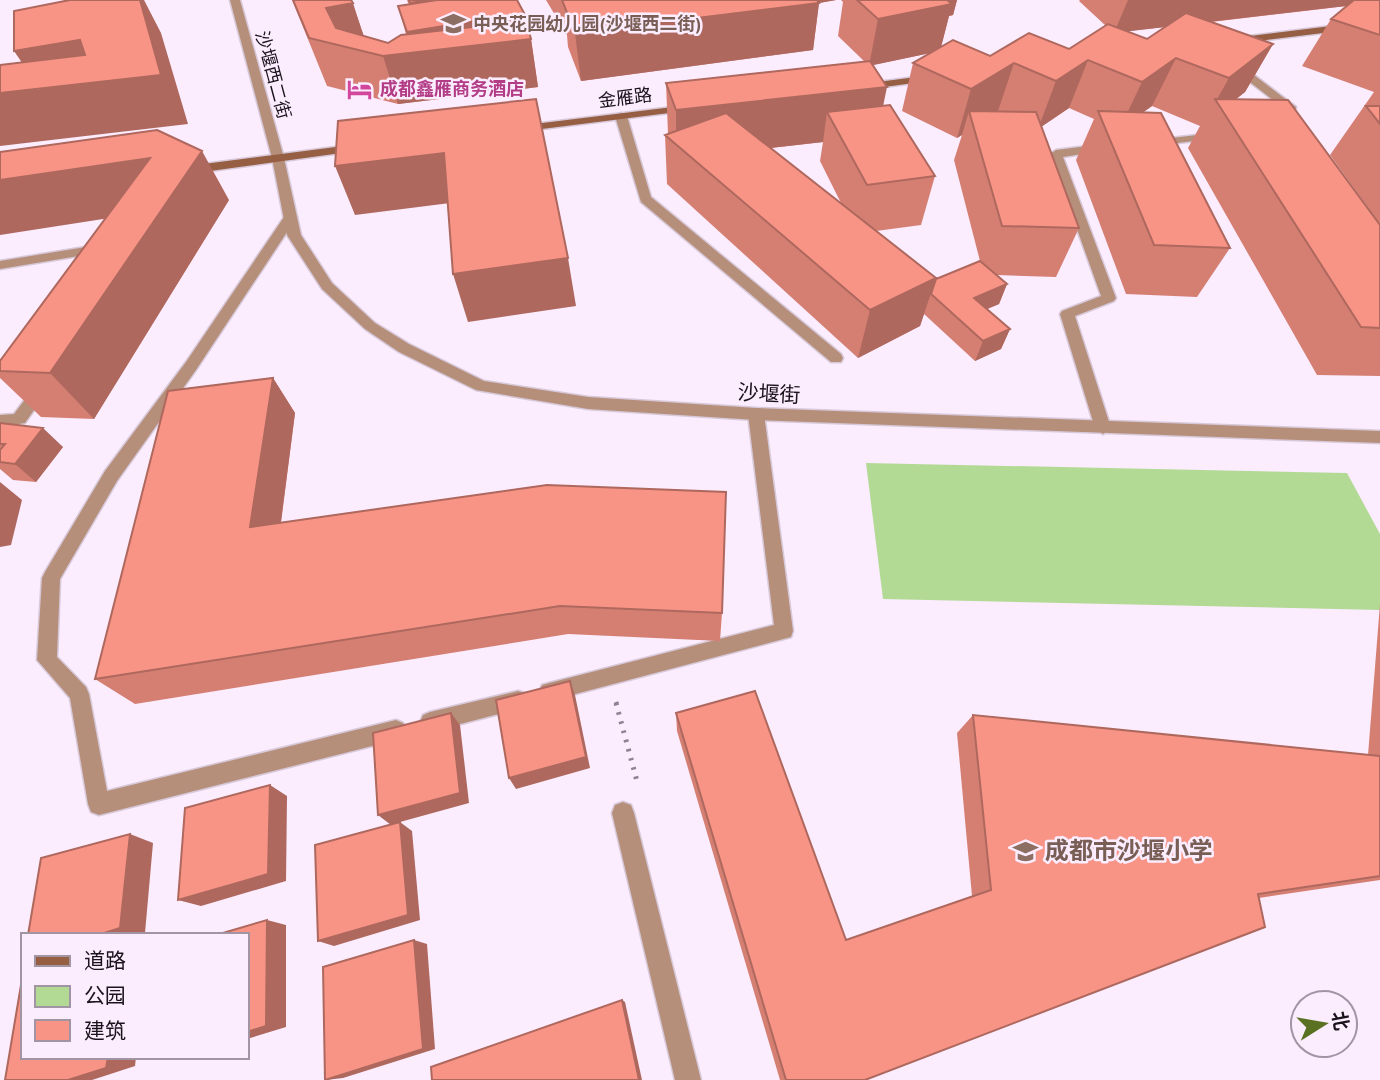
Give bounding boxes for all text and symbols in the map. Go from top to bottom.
school or university icon: 中央花园幼儿园(沙堰西二街) [439,10,467,38]
place label: 中央花园幼儿园(沙堰西二街) [473,12,702,35]
street label: 沙堰西二街 [251,28,296,121]
hotel icon: 成都鑫雁商务酒店 [346,75,374,103]
place label: 成都鑫雁商务酒店 [380,77,524,100]
street label: 金雁路 [597,83,653,112]
street label: 沙堰街 [737,378,801,408]
place label: 成都市沙堰小学 [1045,835,1213,865]
school or university icon: 成都市沙堰小学 [1011,837,1039,865]
legend [21,933,248,1059]
text: 道路 [84,947,126,973]
text: 公园 [84,982,126,1008]
north arrow [1289,989,1359,1059]
text: 北 [1327,1009,1354,1032]
text: 建筑 [84,1017,126,1043]

